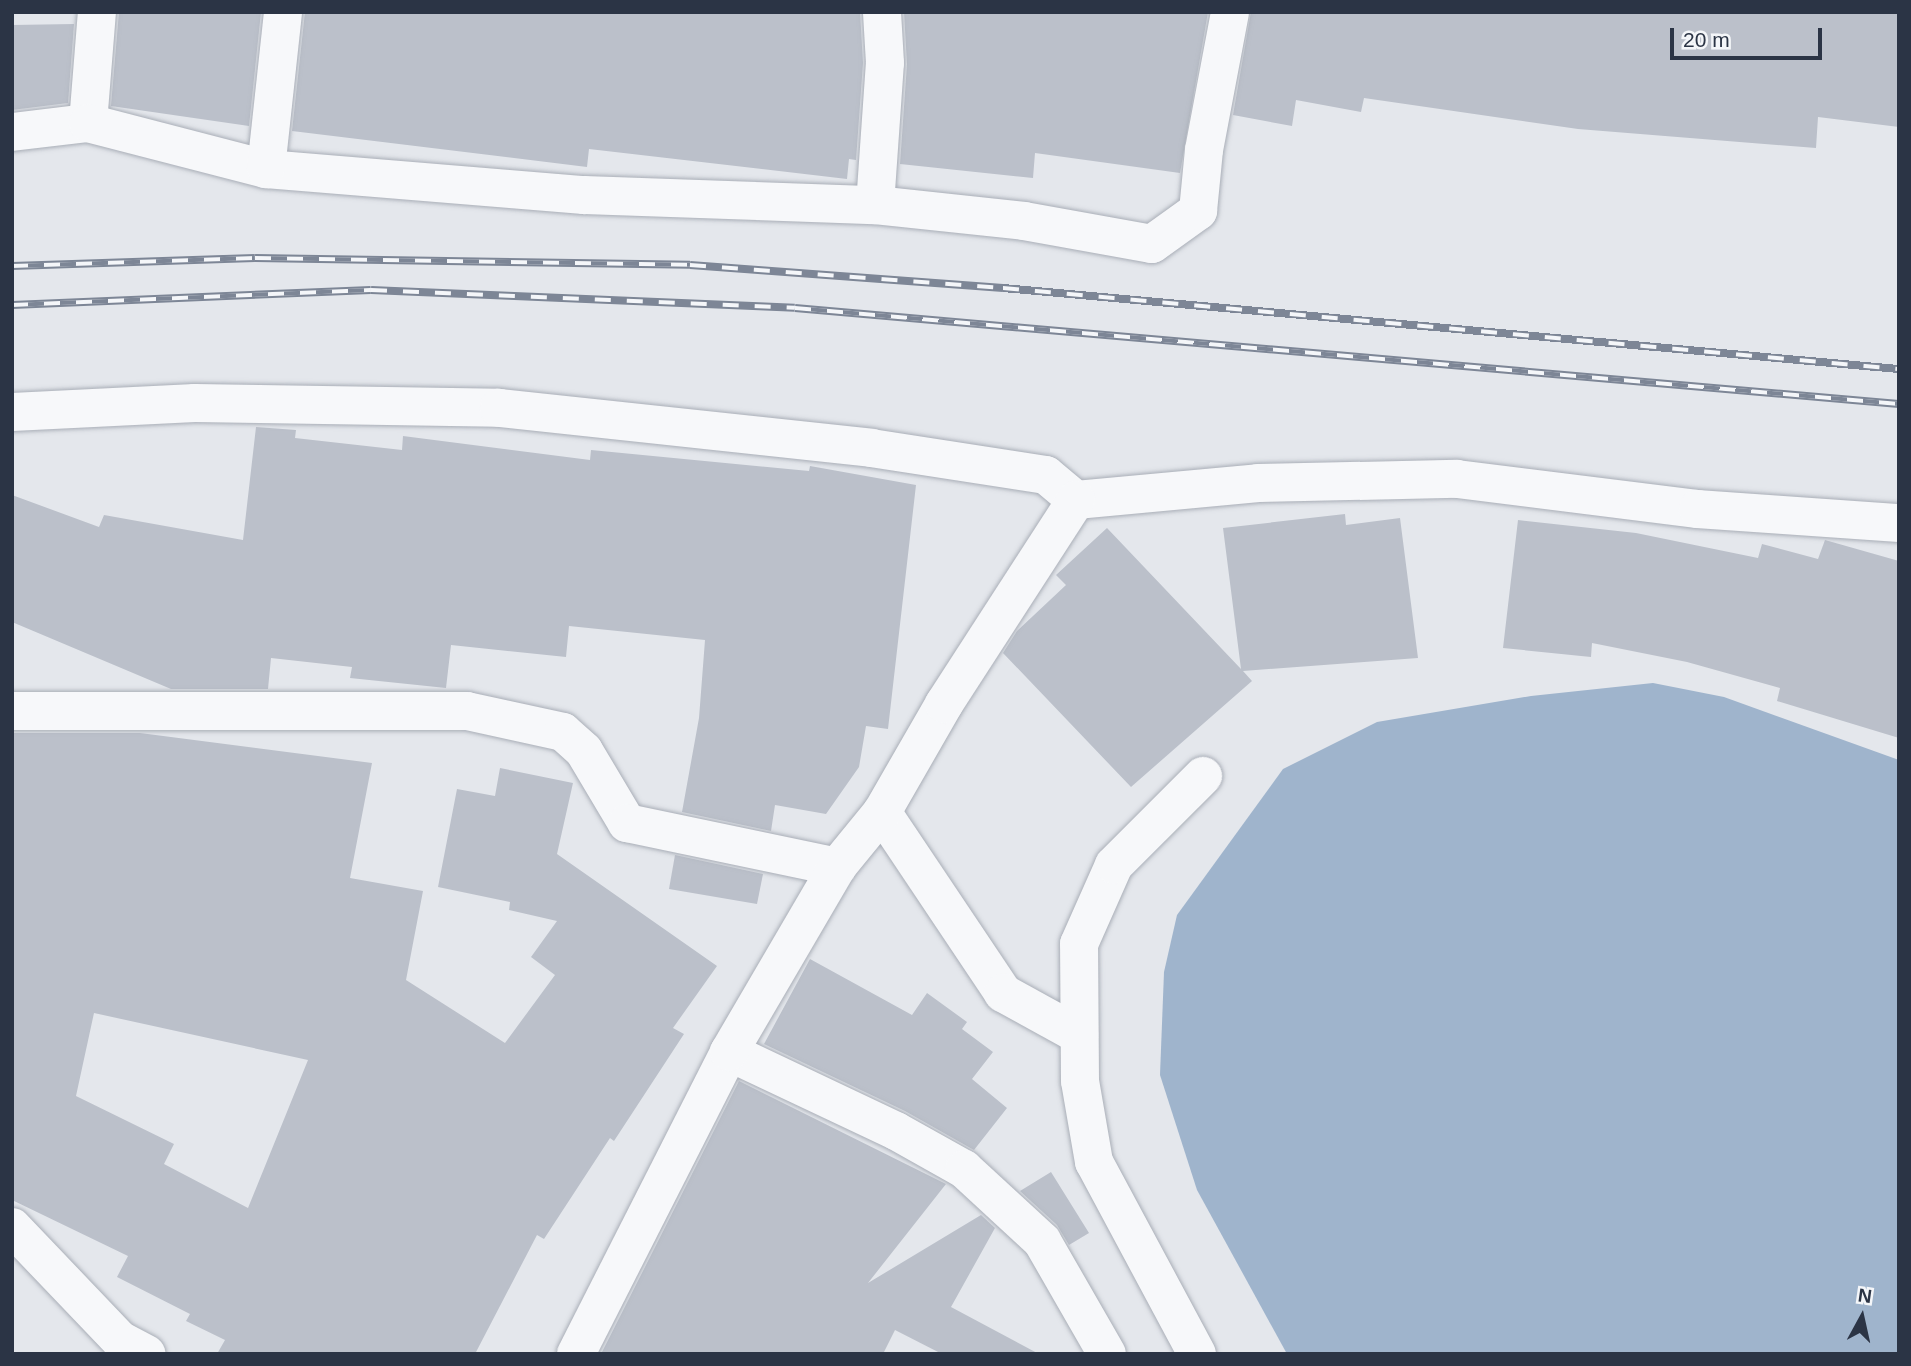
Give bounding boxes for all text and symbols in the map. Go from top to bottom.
scale bar [1673,14,1825,58]
text: 20 m [1683,28,1730,51]
north arrow [1827,1282,1897,1352]
text: N [1857,1284,1873,1307]

